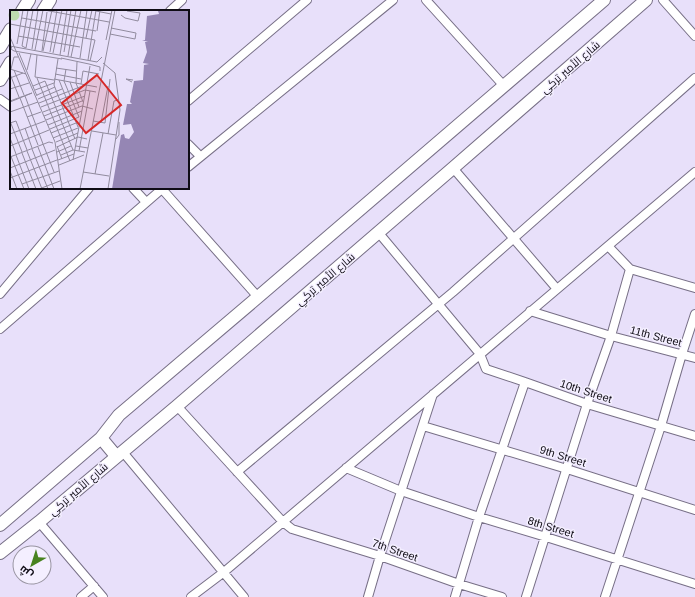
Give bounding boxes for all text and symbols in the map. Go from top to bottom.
inset map [10,10,189,189]
street label: شارع الأمير تركي [538,38,604,98]
street label: شارع الأمير تركي [293,250,359,310]
street label: 11th Street [629,323,683,349]
street label: 10th Street [559,377,613,405]
street label: 9th Street [538,443,588,469]
street label: شارع الأمير تركي [46,460,112,520]
street label: 8th Street [526,514,576,540]
street label: 7th Street [370,537,420,563]
north arrow [12,545,52,585]
text: ش [16,563,36,582]

